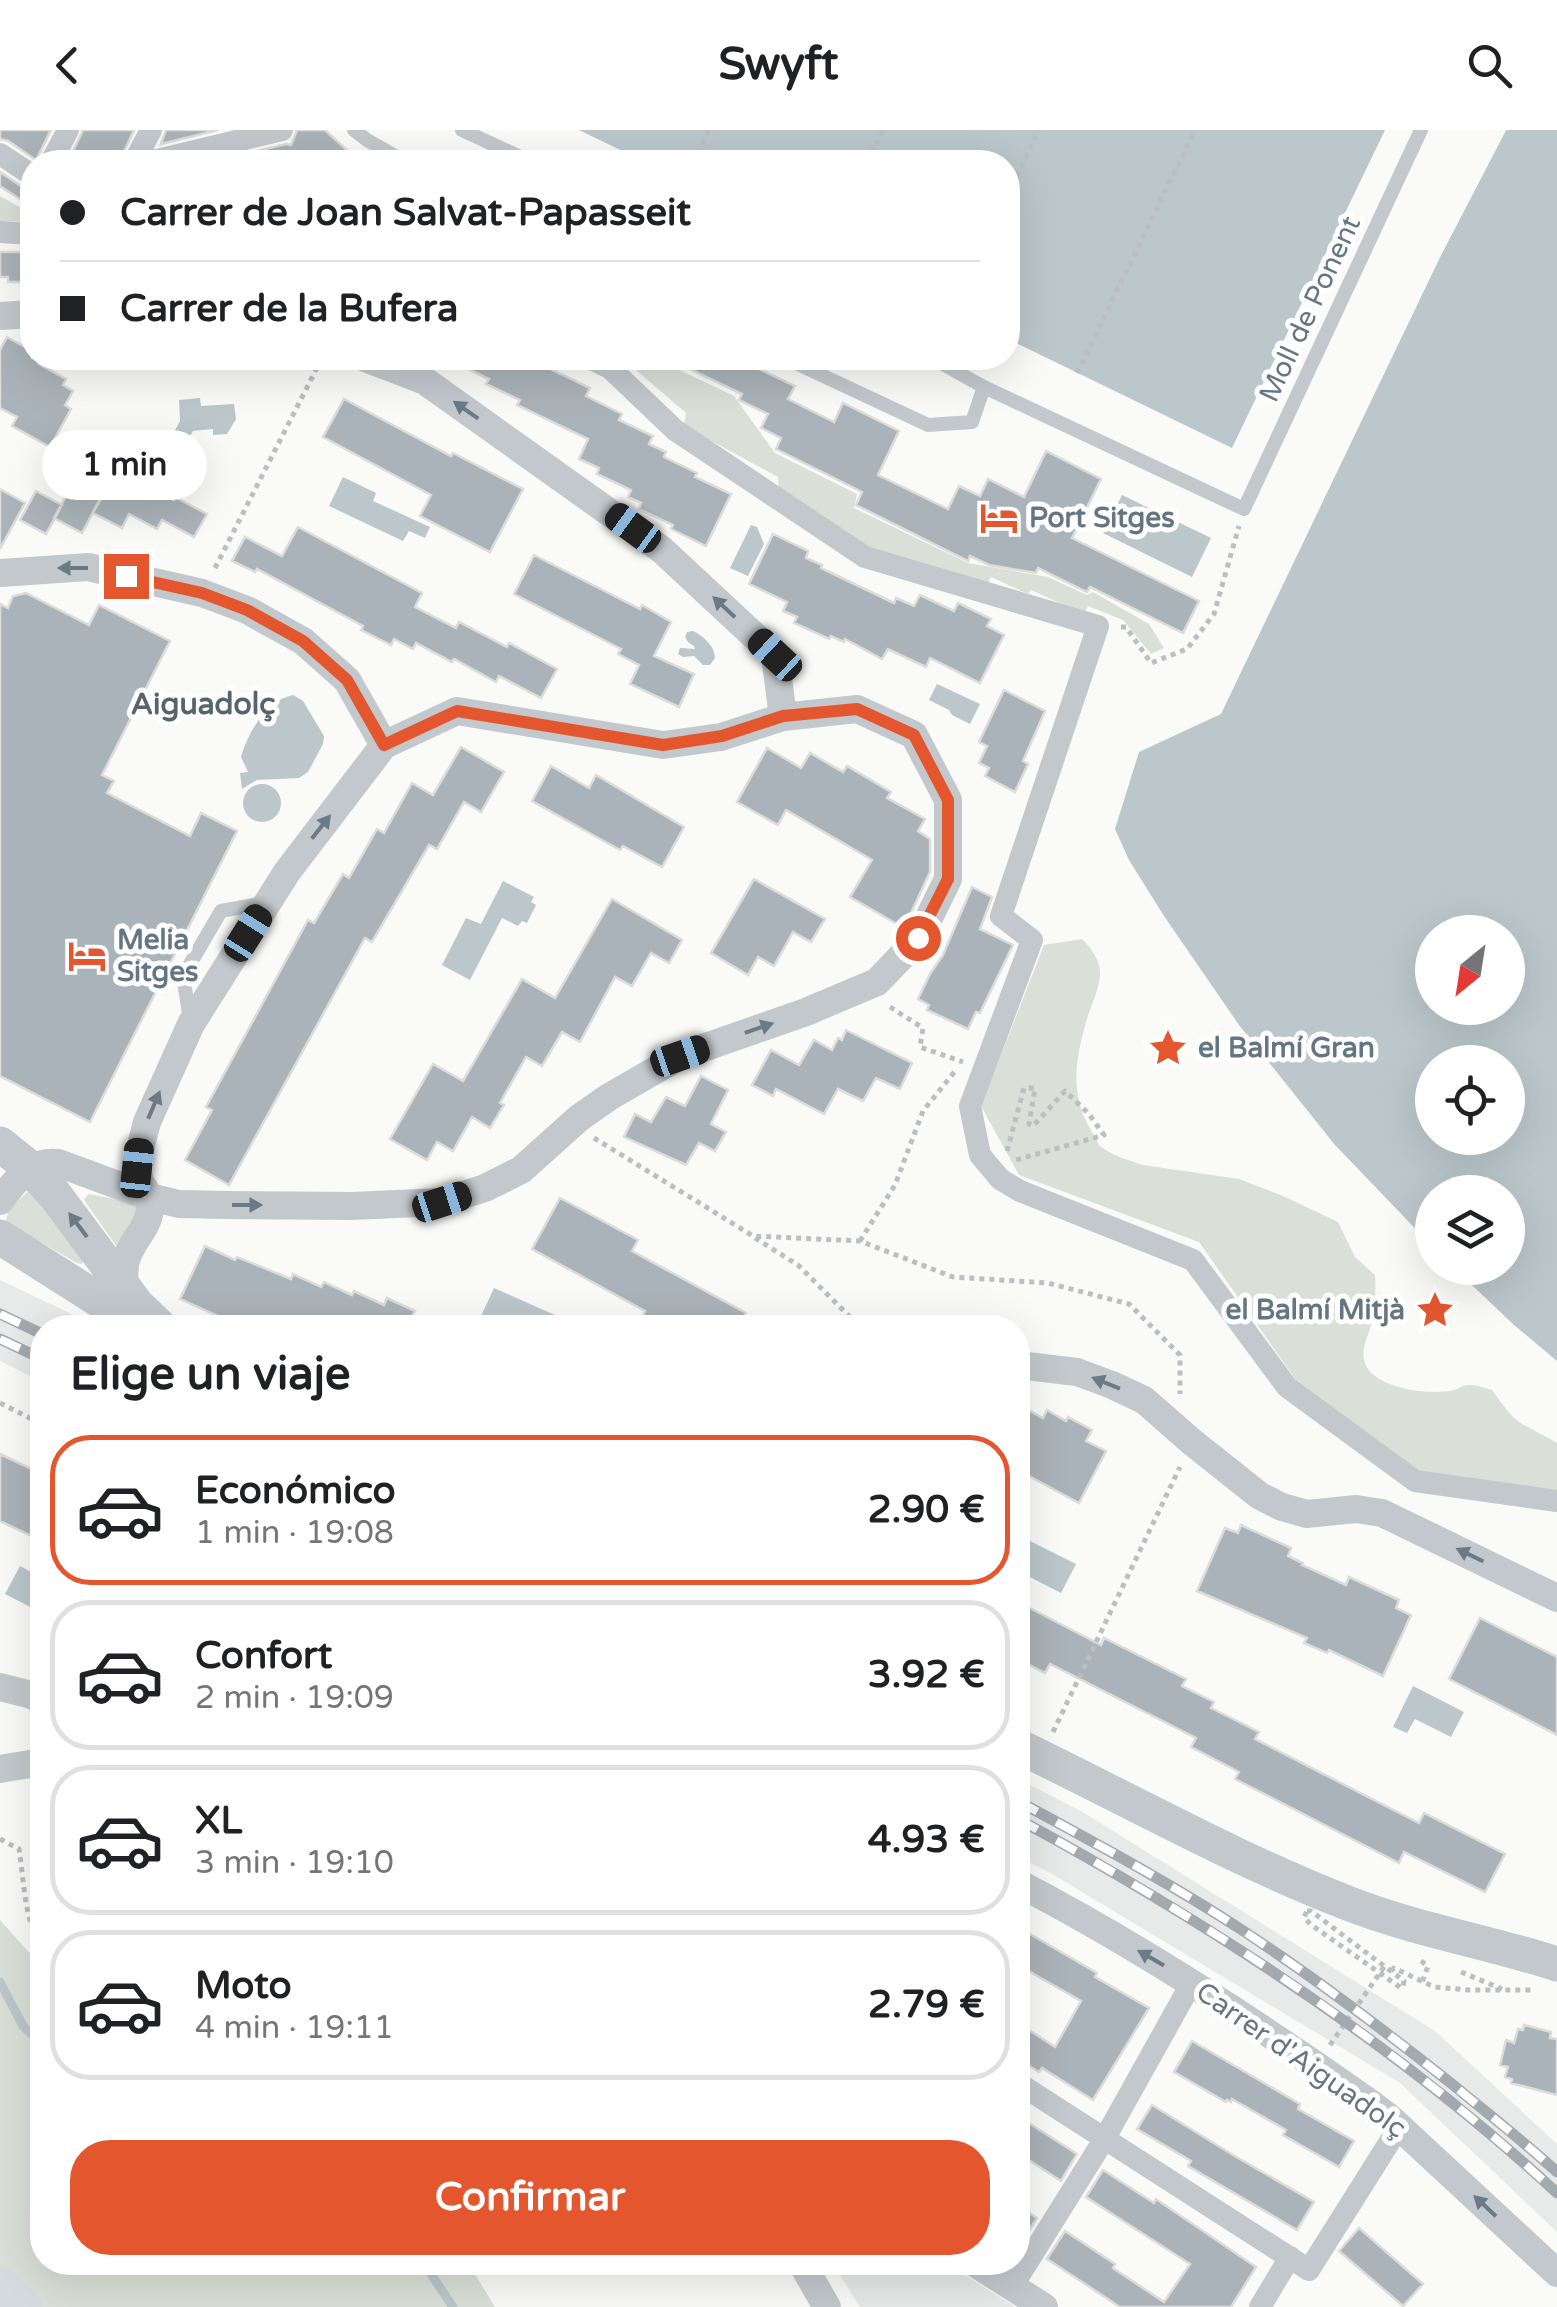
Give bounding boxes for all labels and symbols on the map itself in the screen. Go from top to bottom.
street label: Moll de Ponent [1252,210,1368,407]
one-way arrow [453,401,479,420]
callout: 1 min [44,431,208,501]
hotel icon: Port Sitges [978,497,1020,539]
car [600,498,666,558]
place label: Port Sitges [1029,501,1175,535]
route end [104,554,149,599]
one-way arrow [57,560,89,576]
one-way arrow [712,596,736,619]
car [743,624,807,686]
district label: Aiguadolç [131,686,275,723]
one-way arrow [310,815,331,841]
car [219,900,277,966]
north arrow [1415,915,1525,1025]
route start [896,916,941,961]
place label: Melia Sitges [117,923,198,989]
hotel icon: Melia Sitges [66,935,108,977]
one-way arrow [744,1020,774,1035]
place icon: el Balmí Gran [1147,1027,1189,1069]
place label: el Balmí Gran [1198,1031,1375,1065]
car [647,1032,713,1080]
one-way arrow [147,1090,163,1120]
car [119,1137,155,1199]
car [409,1178,475,1226]
one-way arrow [231,1198,263,1214]
one-way arrow [68,1212,88,1238]
place icon: el Balmí Mitjà [1414,1289,1456,1331]
place label: el Balmí Mitjà [1226,1293,1405,1327]
one-way arrow [1091,1374,1121,1390]
one-way arrow [1455,1547,1484,1564]
one-way arrow [1137,1950,1165,1967]
street label: Carrer d'Aiguadolç [1189,1975,1413,2145]
one-way arrow [1474,2195,1498,2218]

